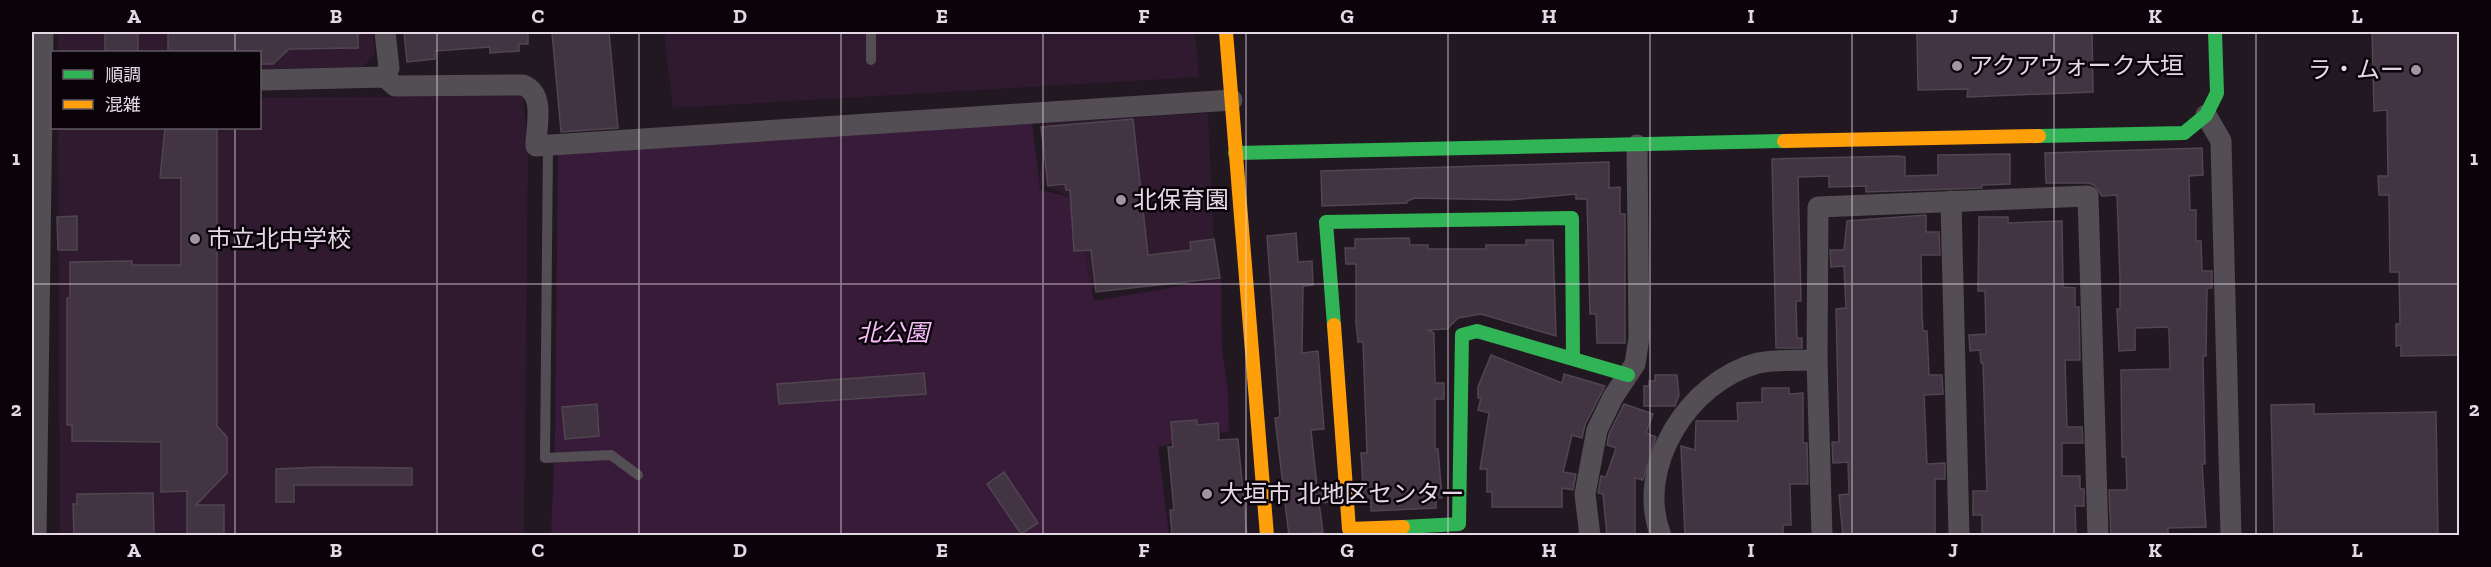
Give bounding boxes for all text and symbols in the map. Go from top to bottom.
text: A [127,4,141,28]
text: B [330,4,342,28]
text: C [532,4,545,28]
text: D [733,4,747,28]
text: E [936,4,948,28]
text: F [1138,4,1150,28]
text: G [1340,4,1354,28]
text: H [1541,4,1557,28]
text: I [1747,4,1755,28]
text: J [1948,4,1958,28]
text: K [2148,4,2162,28]
text: L [2351,4,2363,28]
legend [51,51,261,129]
place label: アクアウォーク大垣 [1969,51,2184,80]
place label: ラ・ムー [2308,55,2404,84]
marker: アクアウォーク大垣 [1950,59,1964,73]
marker: ラ・ムー [2409,63,2423,77]
text: 順調 [105,64,141,86]
text: 混雑 [105,94,141,116]
text: 1 [12,146,20,170]
text: 1 [2470,146,2478,170]
place label: 北保育園 [1133,185,1229,214]
marker: 北保育園 [1114,193,1128,207]
place label: 市立北中学校 [207,224,351,253]
marker: 市立北中学校 [188,232,202,246]
park label: 北公園 [857,318,932,347]
text: 2 [11,397,22,421]
text: 2 [2469,397,2480,421]
place label: 大垣市 北地区センター [1219,479,1464,508]
marker: 大垣市 北地区センター [1200,487,1214,501]
text: A [127,538,141,562]
text: B [330,538,342,562]
text: C [532,538,545,562]
text: D [733,538,747,562]
text: E [936,538,948,562]
text: F [1138,538,1150,562]
text: G [1340,538,1354,562]
text: H [1541,538,1557,562]
text: I [1747,538,1755,562]
text: J [1948,538,1958,562]
text: K [2148,538,2162,562]
text: L [2351,538,2363,562]

